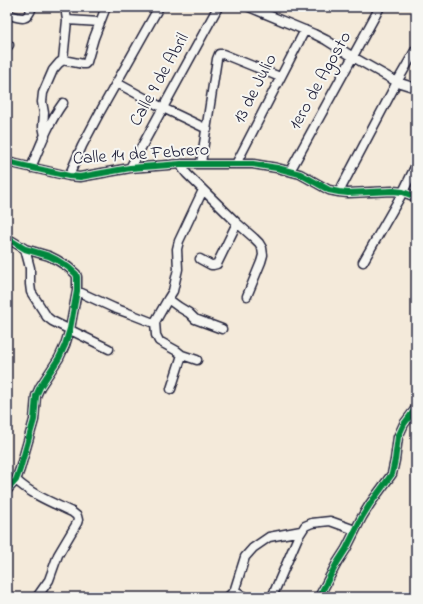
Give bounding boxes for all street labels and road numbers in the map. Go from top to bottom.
street label: 1ero de Agosto [283,27,360,135]
street label: Calle 9 de Abril [124,29,196,131]
street label: 13 de Julio [227,50,285,128]
street label: Calle 14 de Febrero [72,137,210,173]

